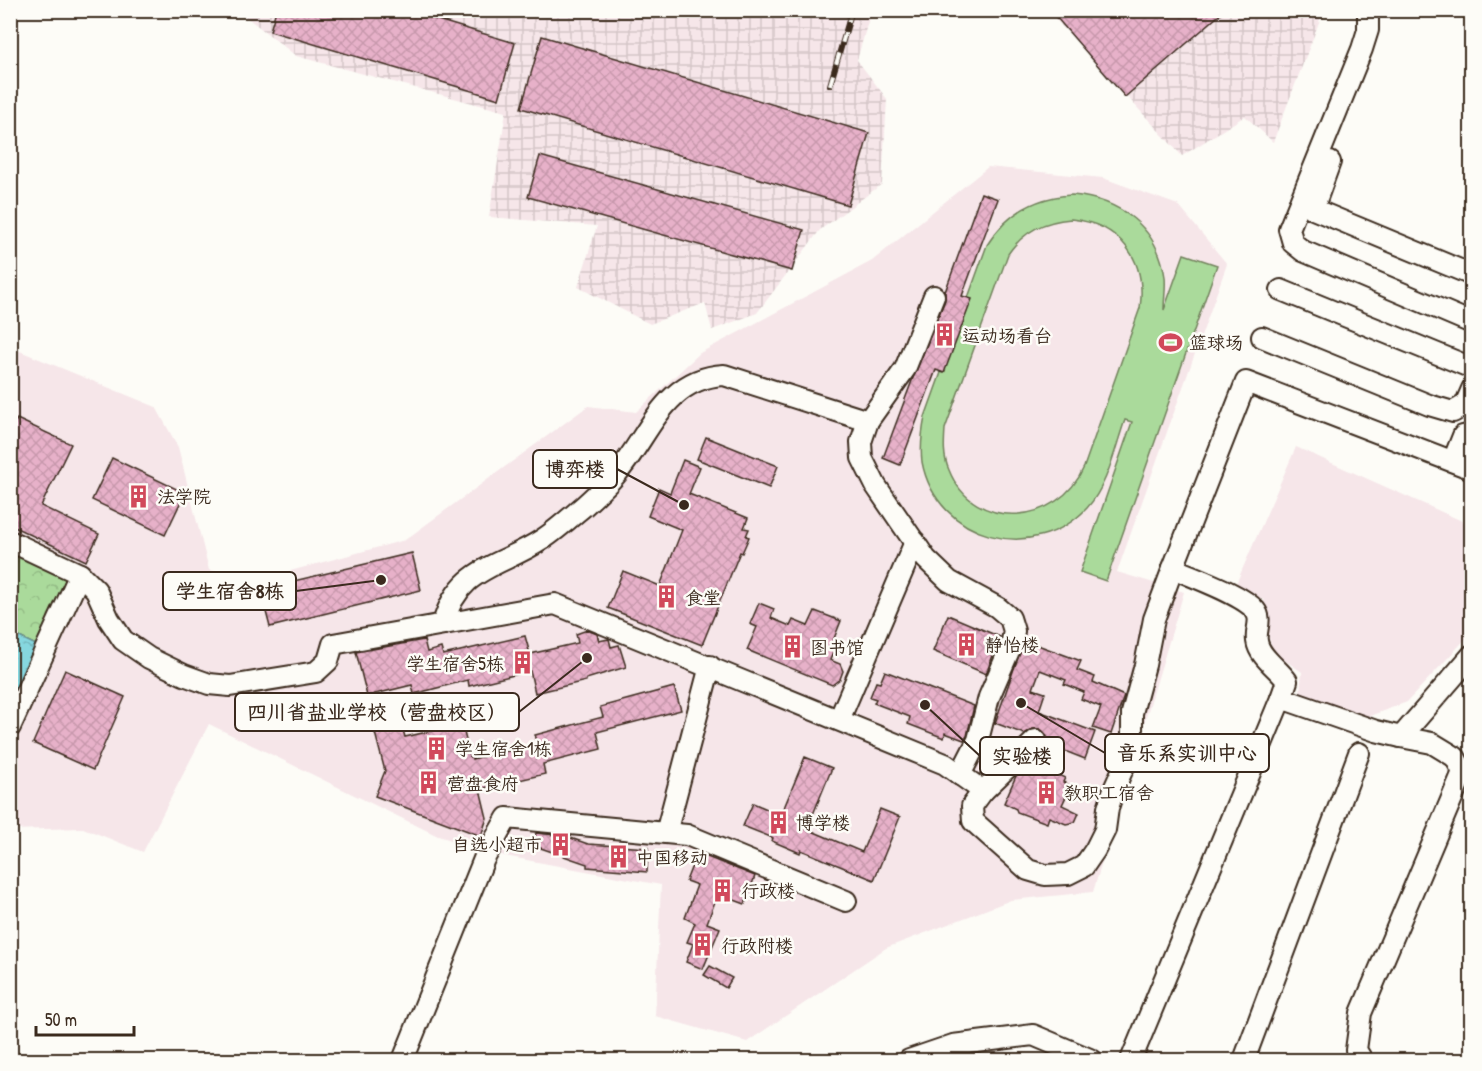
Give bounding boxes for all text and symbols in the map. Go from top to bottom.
building icon: 运动场看台 [931,322,957,348]
place label: 运动场看台 [962,323,1052,348]
sports icon: 篮球场 [1158,329,1184,355]
place label: 篮球场 [1189,330,1243,355]
callout: 博弈楼 [533,450,617,488]
text: 博弈楼 [545,455,605,482]
building icon: 法学院 [126,483,152,509]
place label: 法学院 [157,484,211,509]
callout: 学生宿舍8栋 [163,572,296,610]
text: 学生宿舍8栋 [176,577,284,604]
building icon: 食堂 [654,584,680,610]
place label: 食堂 [685,585,721,610]
building icon: 静怡楼 [954,631,980,657]
place label: 静怡楼 [985,632,1039,657]
building icon: 图书馆 [779,634,805,660]
place label: 图书馆 [810,635,864,660]
building icon: 学生宿舍5栋 [509,650,535,676]
place label: 学生宿舍5栋 [406,651,504,676]
callout: 四川省盐业学校（营盘校区） [235,693,519,731]
text: 四川省盐业学校（营盘校区） [247,698,507,725]
callout: 音乐系实训中心 [1105,734,1269,772]
building icon: 学生宿舍1栋 [424,735,450,761]
place label: 学生宿舍1栋 [455,736,552,761]
callout: 实验楼 [980,737,1064,775]
text: 音乐系实训中心 [1117,739,1257,766]
text: 实验楼 [992,742,1052,769]
building icon: 营盘食府 [416,770,442,796]
place label: 营盘食府 [447,771,519,796]
building icon: 教职工宿舍 [1033,779,1059,805]
place label: 教职工宿舍 [1064,780,1154,805]
building icon: 博学楼 [765,809,791,835]
place label: 博学楼 [796,810,850,835]
building icon: 自选小超市 [547,831,573,857]
place label: 自选小超市 [452,832,542,857]
building icon: 中国移动 [605,844,631,870]
place label: 中国移动 [636,845,708,870]
building icon: 行政楼 [710,877,736,903]
place label: 行政楼 [741,878,795,903]
building icon: 行政附楼 [690,932,716,958]
place label: 行政附楼 [721,933,793,958]
scale bar [36,999,134,1037]
text: 50 m [45,1007,77,1032]

